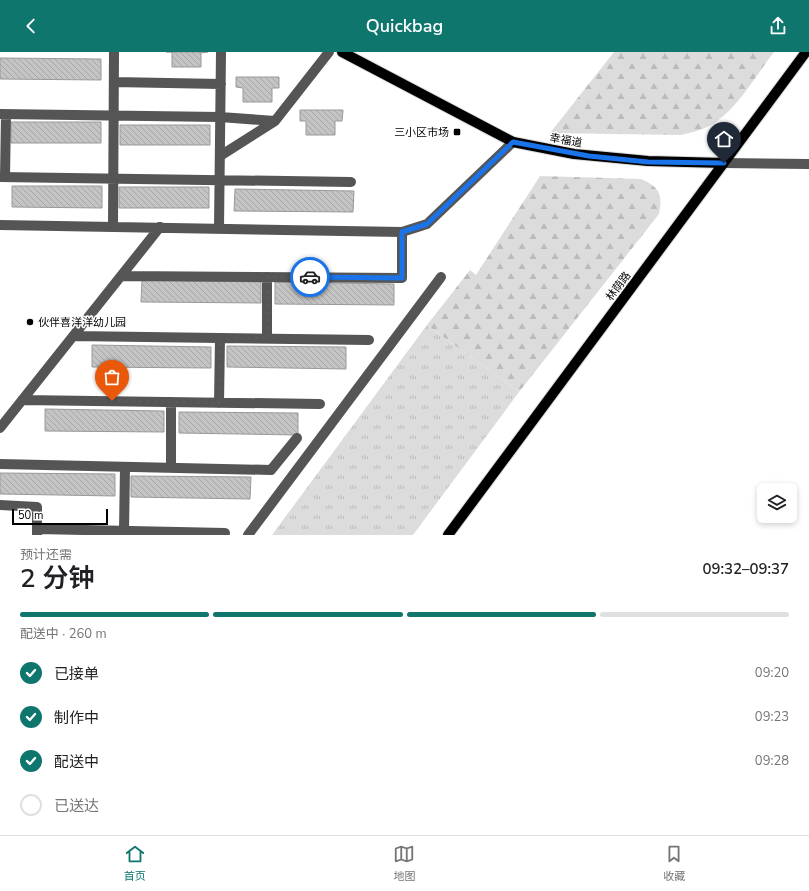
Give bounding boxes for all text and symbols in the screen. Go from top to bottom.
text: Quickbag [366,14,443,38]
icon: back [20,15,42,37]
icon: share [767,15,789,37]
pin [707,122,741,163]
place label: 三小区市场 [394,125,449,140]
marker: 三小区市场 [452,127,462,137]
icon: home [713,128,735,150]
street label: 幸福道 [548,130,583,151]
courier [290,257,330,297]
icon: car [299,266,321,288]
street label: 林荫路 [602,269,634,304]
place label: 伙伴喜洋洋幼儿园 [38,315,126,330]
marker: 伙伴喜洋洋幼儿园 [25,317,35,327]
pin [95,360,129,401]
icon: bag [101,366,123,388]
map controls [757,483,797,523]
button: layers [757,483,797,523]
scale bar [12,507,108,526]
text: 50 m [18,508,43,523]
text: 预计还需 [20,546,72,564]
text: 09:32–09:37 [702,559,789,579]
text: 2 分钟 [20,561,94,596]
text: 配送中 · 260 m [20,625,107,643]
icon: check [20,662,42,684]
text: 已接单 [54,664,99,684]
text: 09:20 [755,664,789,682]
icon: check [20,706,42,728]
text: 制作中 [54,708,99,728]
text: 09:23 [755,708,789,726]
icon: check [20,750,42,772]
text: 配送中 [54,752,99,772]
text: 09:28 [755,752,789,770]
text: 已送达 [54,796,99,816]
tab: 首页 [124,843,146,884]
tab: 地图 [393,843,415,884]
tab: 收藏 [663,843,685,884]

